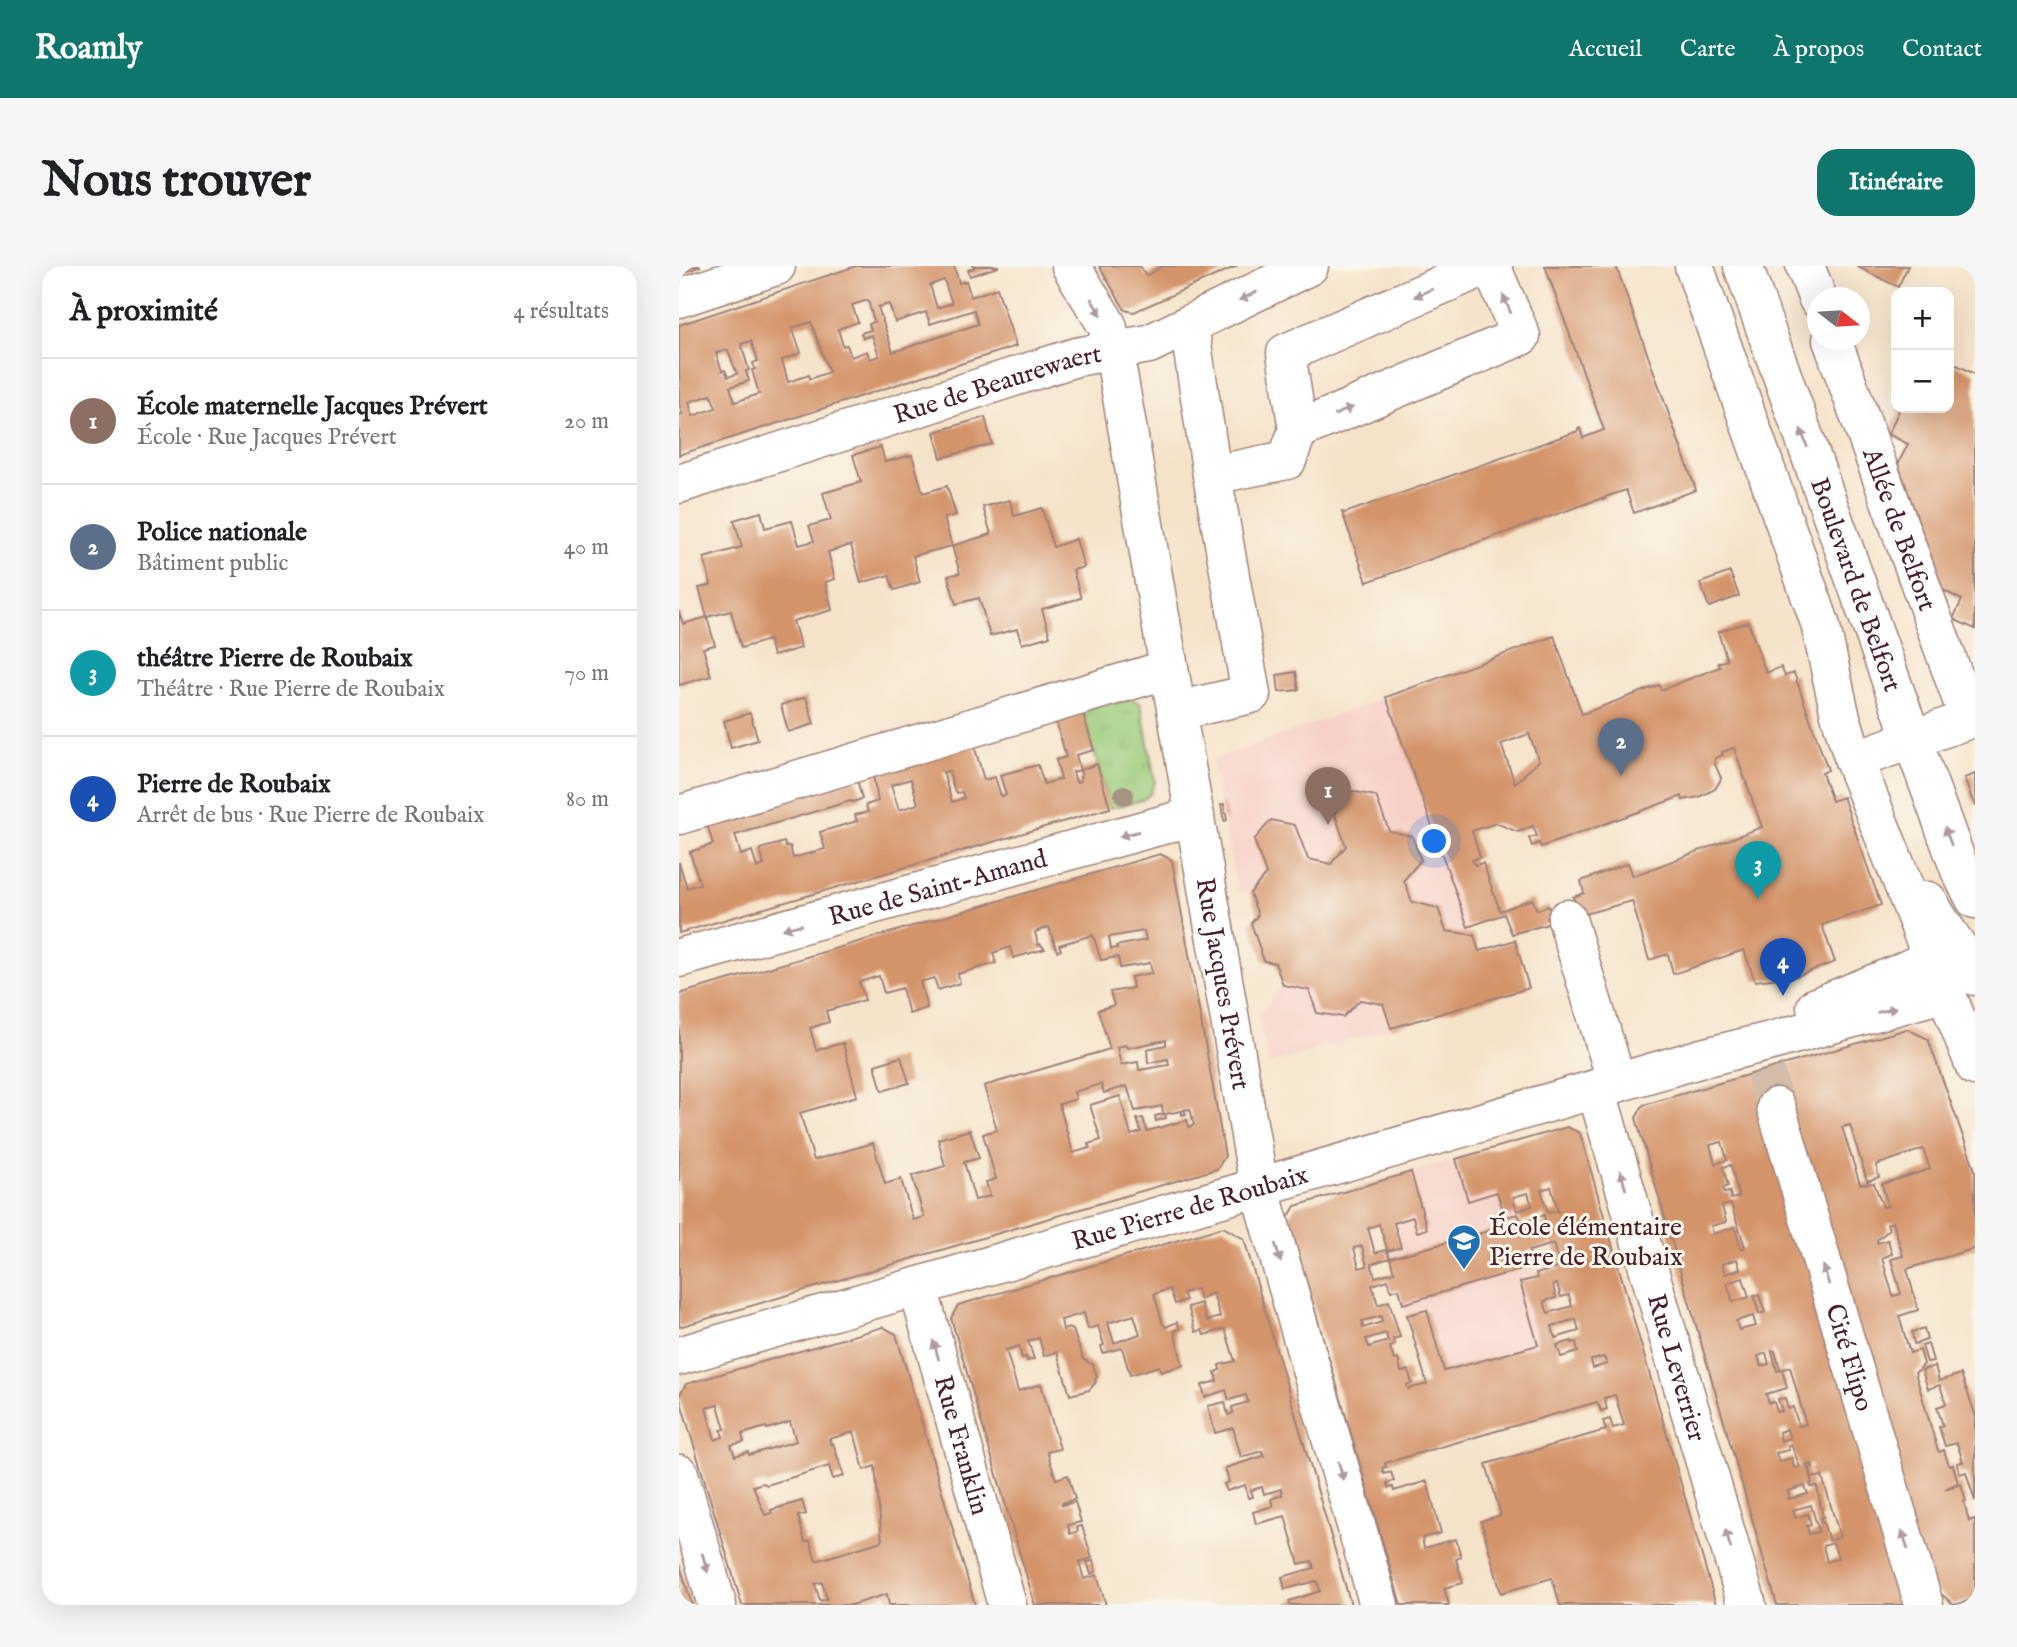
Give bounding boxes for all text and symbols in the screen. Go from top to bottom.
text: Roamly [35,28,142,70]
text: Accueil [1569,34,1642,65]
text: Carte [1680,34,1736,65]
text: À propos [1774,34,1864,65]
text: Contact [1902,34,1982,65]
button: Itinéraire [1817,149,1975,216]
text: Nous trouver [42,151,311,213]
north arrow [1807,287,1870,350]
map controls [1891,287,1954,413]
button: + [1891,287,1954,350]
one-way arrow [1412,288,1433,299]
one-way arrow [1238,290,1258,302]
text: À proximité [70,293,218,331]
one-way arrow [1502,293,1513,314]
text: 4 résultats [514,297,609,326]
one-way arrow [1090,297,1102,317]
street label: Rue de Beaurewaert [890,338,1104,432]
button: − [1891,350,1954,413]
text: École maternelle Jacques Prévert [137,390,488,423]
one-way arrow [1333,405,1354,416]
text: 1 [89,407,97,436]
text: 20 m [564,407,609,436]
text: École · Rue Jacques Prévert [137,423,397,452]
one-way arrow [1798,427,1809,448]
street label: Allée de Belfort [1854,443,1943,615]
street label: Boulevard de Belfort [1802,473,1909,696]
text: Police nationale [137,516,307,549]
text: 2 [88,533,98,562]
text: 40 m [564,533,609,562]
text: Bâtiment public [137,549,288,578]
text: théâtre Pierre de Roubaix [137,642,413,675]
text: 3 [89,659,97,688]
text: 70 m [564,659,609,688]
text: Théâtre · Rue Pierre de Roubaix [137,675,445,704]
pin: 2 [1598,718,1644,776]
pin: 1 [1305,767,1351,825]
text: Pierre de Roubaix [137,768,331,801]
text: 4 [87,785,99,814]
text: 80 m [566,785,609,814]
text: Arrêt de bus · Rue Pierre de Roubaix [137,801,484,830]
your location [1417,824,1451,858]
one-way arrow [1942,826,1953,847]
one-way arrow [1119,830,1140,840]
pin: 3 [1735,841,1781,899]
street label: Rue de Saint-Amand [825,843,1051,934]
street label: Rue Jacques Prévert [1188,875,1257,1092]
one-way arrow [781,922,803,933]
pin: 4 [1760,938,1806,996]
one-way arrow [1876,1004,1898,1015]
street label: Rue Pierre de Roubaix [1068,1159,1313,1259]
one-way arrow [1617,1169,1627,1190]
place label: École élémentaire Pierre de Roubaix [1489,1211,1683,1274]
school or university icon: École élémentaire Pierre de Roubaix [1445,1222,1483,1271]
one-way arrow [1273,1242,1284,1264]
one-way arrow [1820,1264,1830,1285]
street label: Rue Leverrier [1639,1290,1713,1446]
street label: Cité Flipo [1817,1300,1880,1415]
one-way arrow [930,1340,940,1361]
street label: Rue Franklin [926,1372,996,1519]
one-way arrow [1336,1460,1347,1482]
one-way arrow [1722,1529,1732,1550]
one-way arrow [1899,1529,1909,1550]
one-way arrow [700,1553,710,1574]

